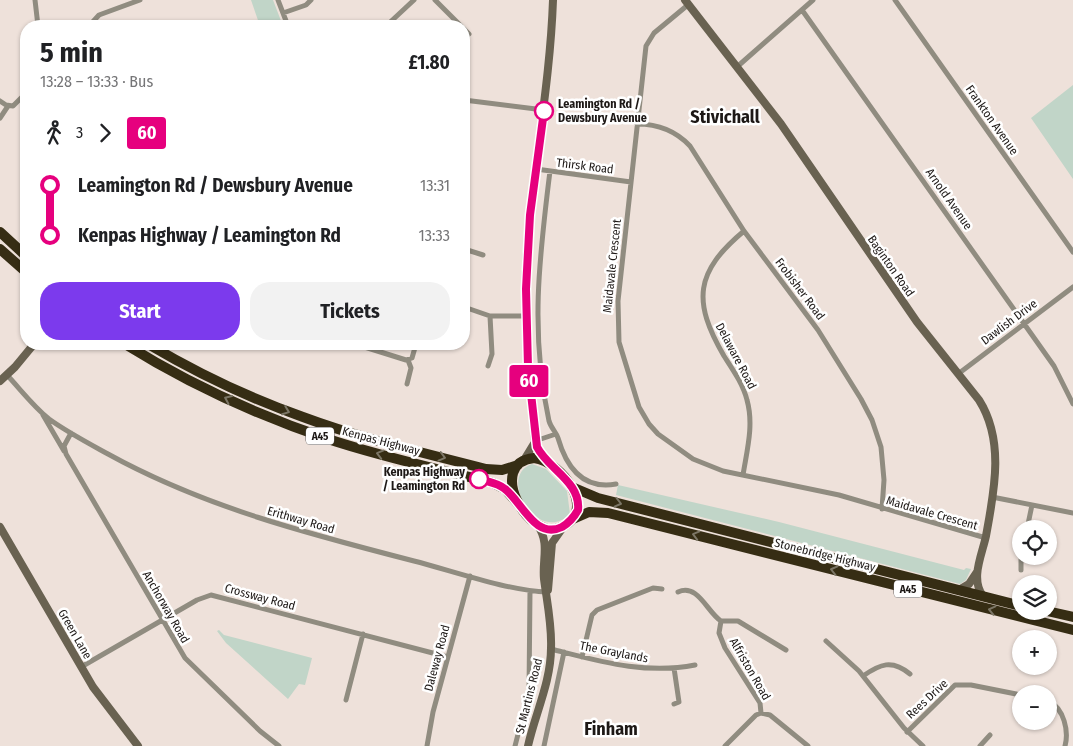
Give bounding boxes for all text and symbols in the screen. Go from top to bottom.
text: 5 min [40,36,103,69]
text: £1.80 [409,51,450,74]
text: 13:28 – 13:33 · Bus [40,72,153,91]
street label: Frankton Avenue [963,83,1021,158]
place label: Leamington Rd / Dewsbury Avenue [558,97,647,125]
marker: Leamington Rd / Dewsbury Avenue [534,101,554,121]
district label: Stivichall [690,106,760,128]
icon: walk [40,119,68,147]
icon: forward [91,119,119,147]
text: 60 [137,122,156,144]
text: 3 [76,123,83,142]
street label: Thirsk Road [556,156,614,176]
street label: Arnold Avenue [923,166,975,232]
text: Leamington Rd / Dewsbury Avenue [78,174,353,197]
text: 13:31 [420,176,450,195]
street label: Maidavale Crescent [600,218,624,314]
text: Kenpas Highway / Leamington Rd [78,224,341,247]
text: 13:33 [419,226,450,245]
street label: Baginton Road [865,233,917,299]
street label: Frobisher Road [772,255,828,323]
button: Start [40,282,240,340]
button: Tickets [250,282,450,340]
street label: Dawlish Drive [978,296,1040,348]
street label: Delaware Road [713,321,759,391]
line badge: 60 [506,365,552,397]
text: 60 [519,370,539,392]
one-way arrow [224,395,233,406]
one-way arrow [281,405,290,415]
street label: Kenpas Highway [341,424,422,458]
road number: A45 [306,428,334,444]
one-way arrow [377,449,385,459]
one-way arrow [437,451,446,462]
place label: Kenpas Highway / Leamington Rd [383,465,465,493]
marker: Kenpas Highway / Leamington Rd [469,469,489,489]
street label: Maidavale Crescent [885,493,979,533]
one-way arrow [613,497,622,508]
street label: Erithway Road [266,504,336,536]
map controls [1012,520,1057,730]
button: locate [1012,520,1057,565]
one-way arrow [692,530,701,541]
street label: Stonebridge Highway [773,536,878,574]
one-way arrow [830,565,838,576]
street label: Anchorway Road [140,568,192,646]
button: layers [1012,575,1057,620]
road number: A45 [894,580,922,598]
street label: Crossway Road [223,581,297,613]
one-way arrow [987,605,996,616]
street label: Green Lane [55,607,95,661]
street label: Daleway Road [421,623,453,693]
button: + [1012,630,1057,675]
street label: Alfriston Road [727,635,773,703]
street label: The Graylands [579,639,649,665]
street label: St Martins Road [513,657,545,735]
street label: Rees Drive [903,676,951,722]
button: − [1012,685,1057,730]
district label: Finham [584,718,638,740]

